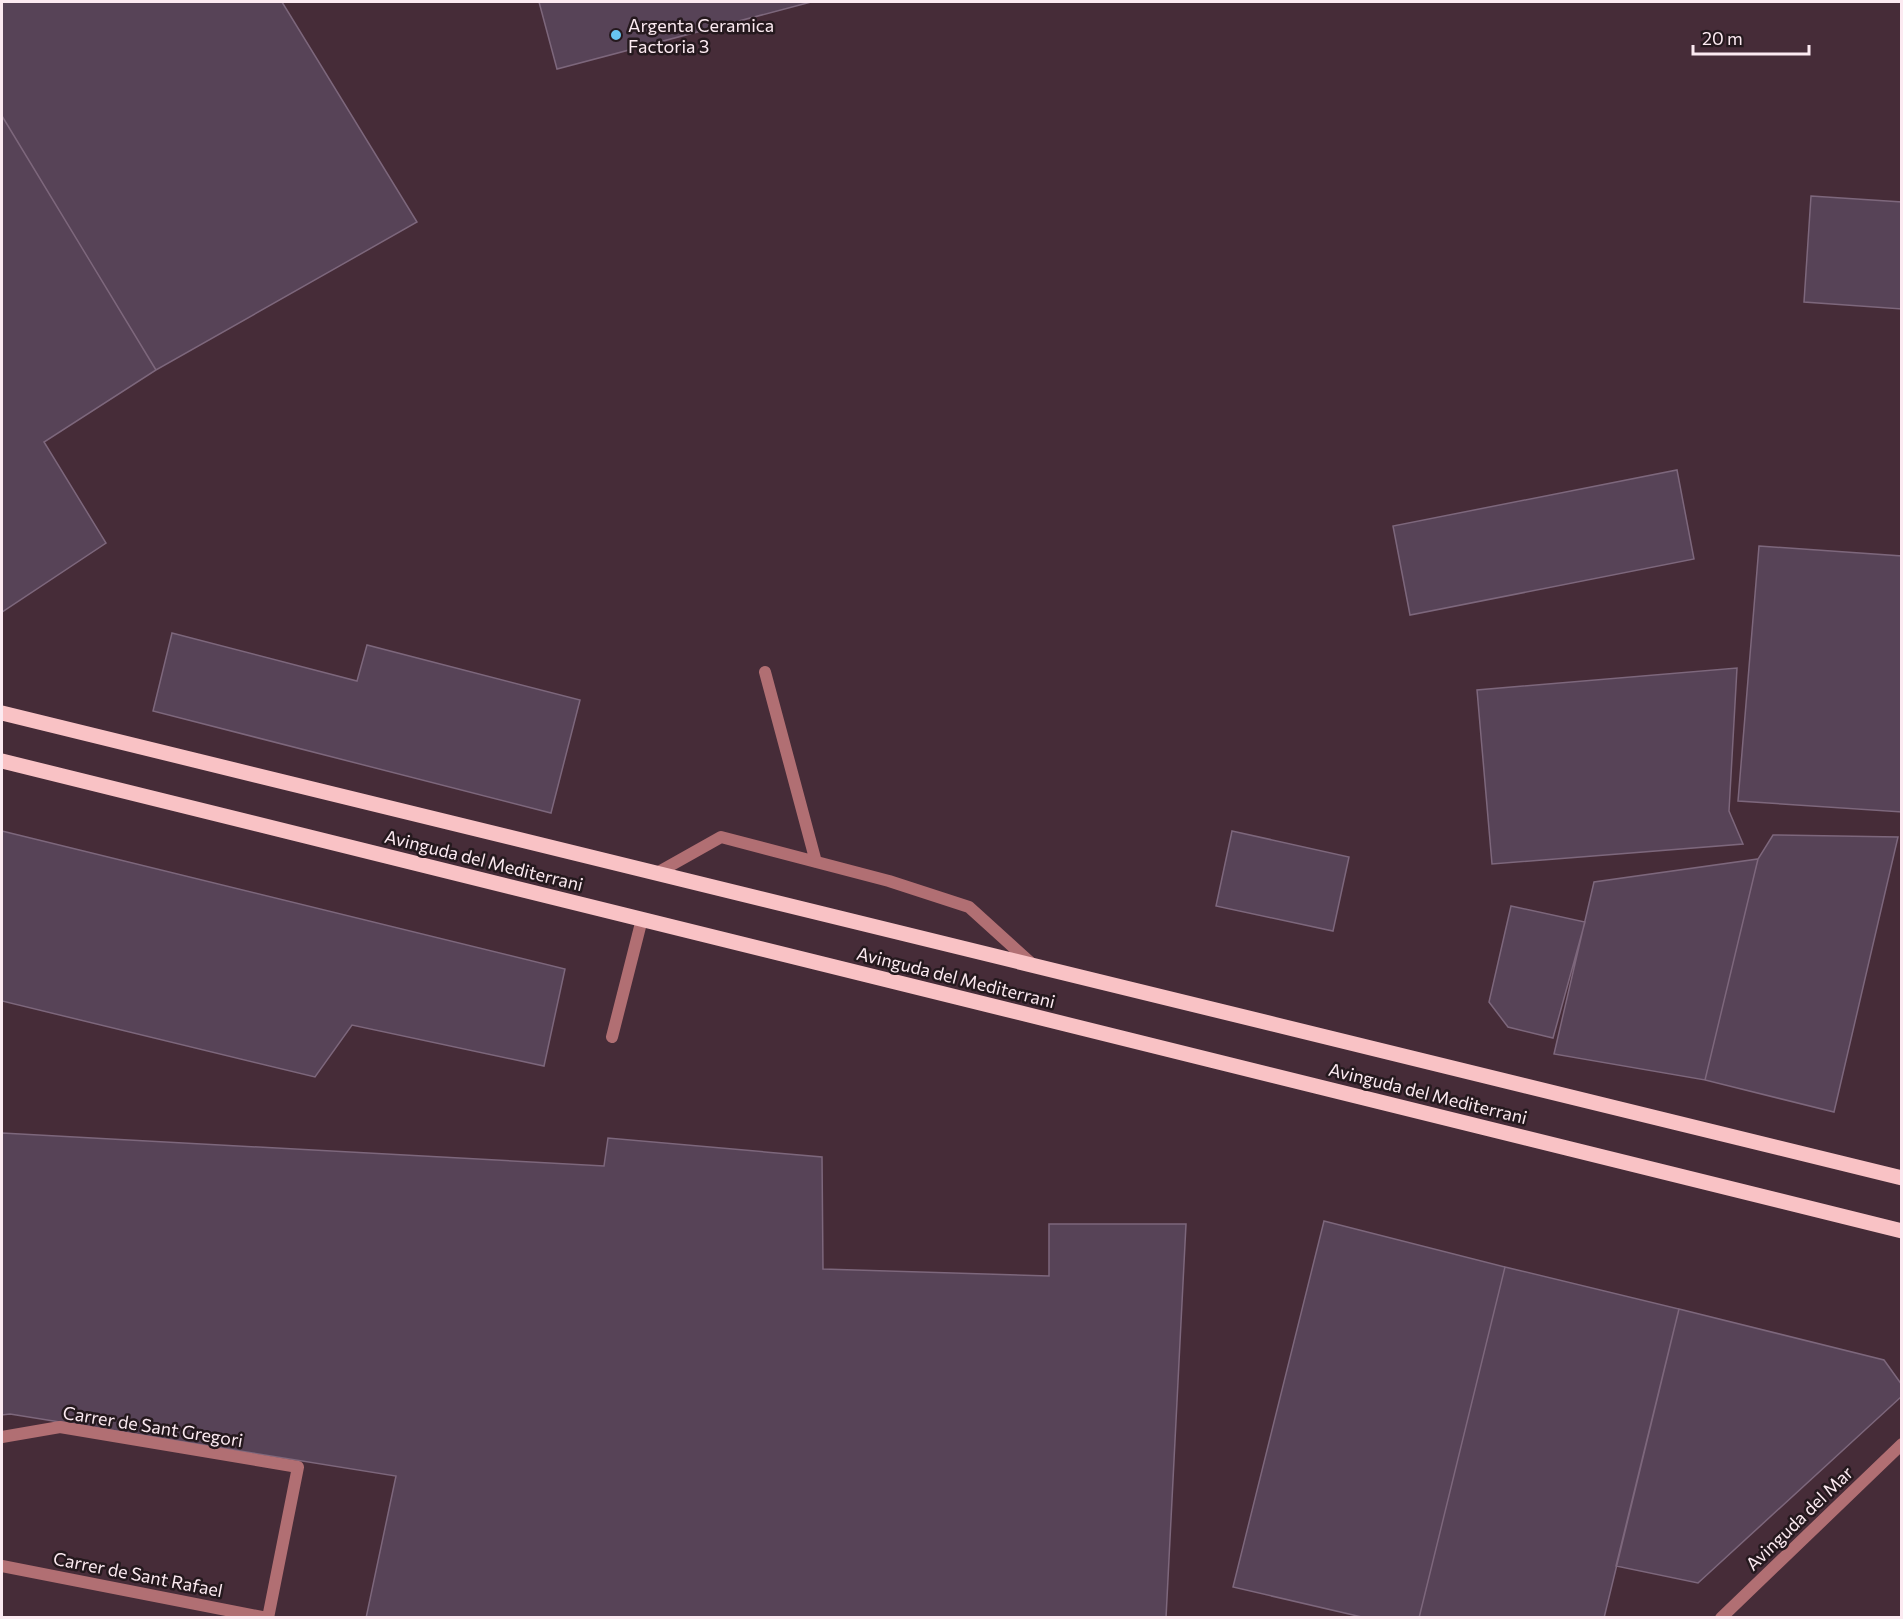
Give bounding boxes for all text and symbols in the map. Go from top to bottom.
place label: Argenta Ceramica Factoria 3 [628,14,774,57]
scale bar [1693,18,1808,56]
text: 20 m [1702,27,1743,49]
marker: Argenta Ceramica Factoria 3 [609,28,623,42]
street label: Avinguda del Mediterrani [382,825,586,895]
street label: Avinguda del Mediterrani [854,942,1058,1012]
street label: Avinguda del Mediterrani [1326,1058,1530,1128]
street label: Carrer de Sant Gregori [61,1401,245,1451]
street label: Avinguda del Mar [1741,1461,1857,1575]
street label: Carrer de Sant Rafael [51,1547,225,1601]

